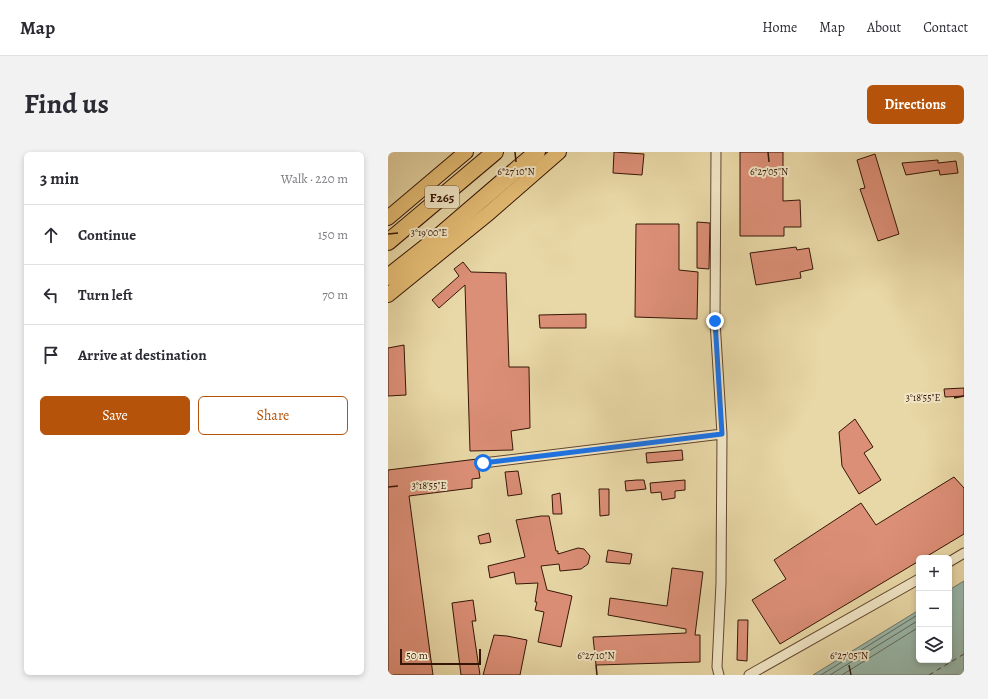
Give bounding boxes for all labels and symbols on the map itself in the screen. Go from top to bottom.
text: 6°27'10"N [497,165,535,178]
text: 6°27'05"N [750,165,788,178]
road number: F265 [425,186,459,208]
text: 3°19'00"E [411,226,447,239]
route end [706,312,724,330]
text: 3°18'55"E [906,391,940,404]
route start [474,454,492,472]
text: 3°18'55"E [412,479,446,492]
scale bar [400,647,481,666]
text: 6°27'10"N [577,649,615,662]
text: 6°27'05"N [830,649,868,662]

